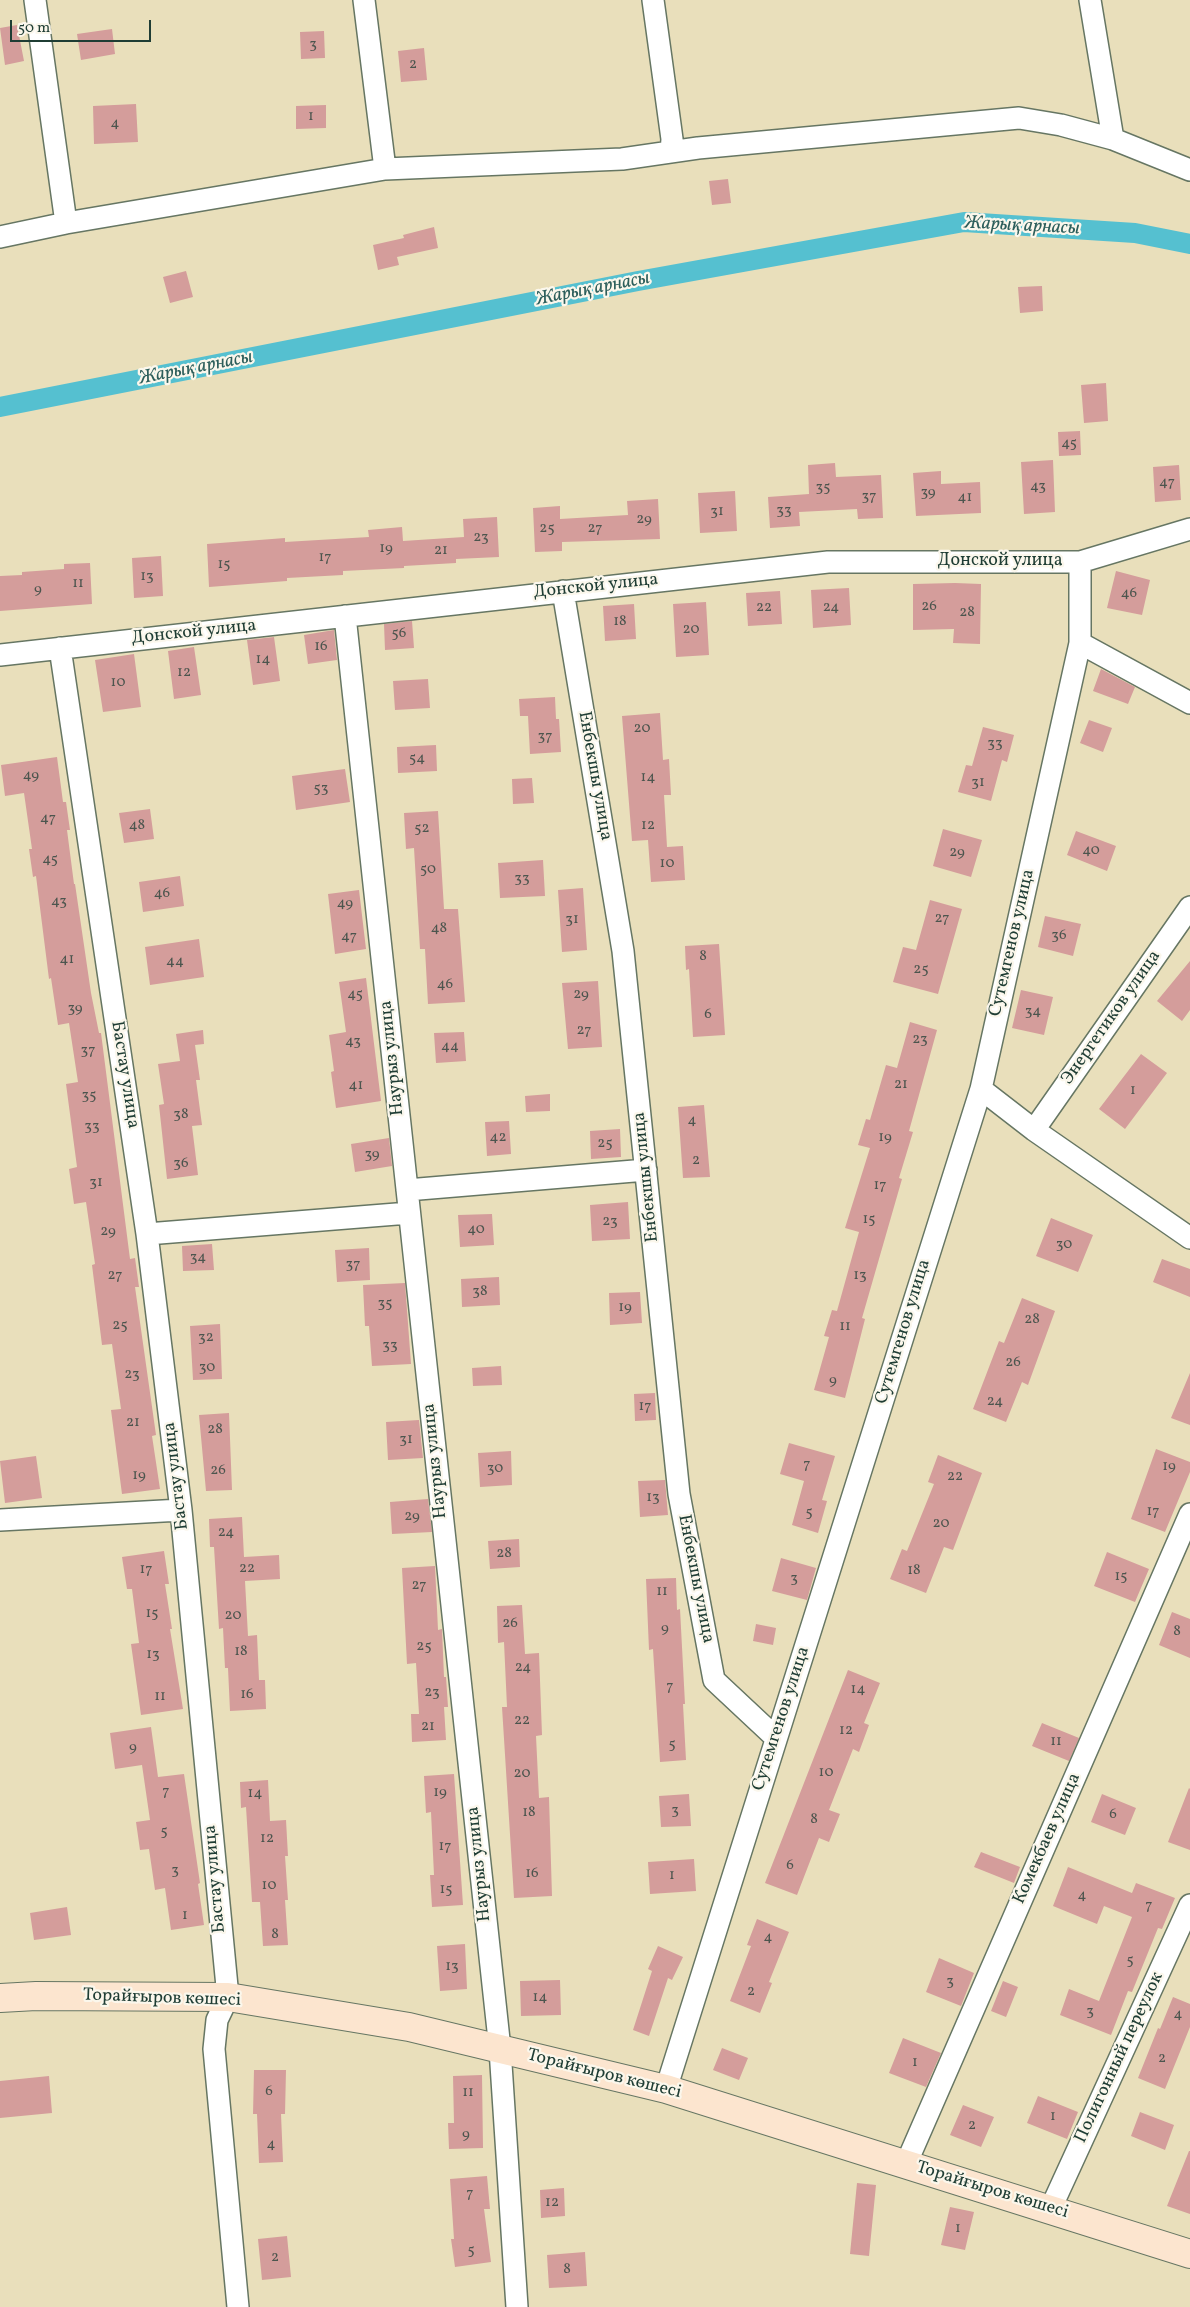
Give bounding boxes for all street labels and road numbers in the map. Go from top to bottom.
street label: Донской улица [937,551,1063,573]
street label: Донской улица [533,570,659,604]
street label: Донской улица [131,616,257,650]
street label: Енбекшы улица [572,710,616,842]
street label: Сутемгенов улица [986,867,1040,1019]
street label: Энергетиков улица [1058,947,1166,1089]
street label: Наурыз улица [376,999,410,1117]
street label: Бастау улица [105,1020,143,1130]
street label: Енбекшы улица [629,1111,665,1243]
street label: Сутемгенов улица [872,1257,936,1407]
street label: Наурыз улица [419,1402,453,1520]
street label: Бастау улица [160,1421,194,1531]
street label: Енбекшы улица [672,1513,718,1645]
street label: Сутемгенов улица [749,1644,815,1794]
street label: Комекбаев улица [1009,1770,1087,1908]
street label: Наурыз улица [463,1805,497,1923]
street label: Бастау улица [201,1824,231,1934]
street label: Полигонный переулок [1071,1969,1169,2147]
street label: Торайғыров көшесі [83,1985,241,2013]
street label: Торайғыров көшесі [525,2045,683,2105]
street label: Торайғыров көшесі [913,2158,1071,2224]

